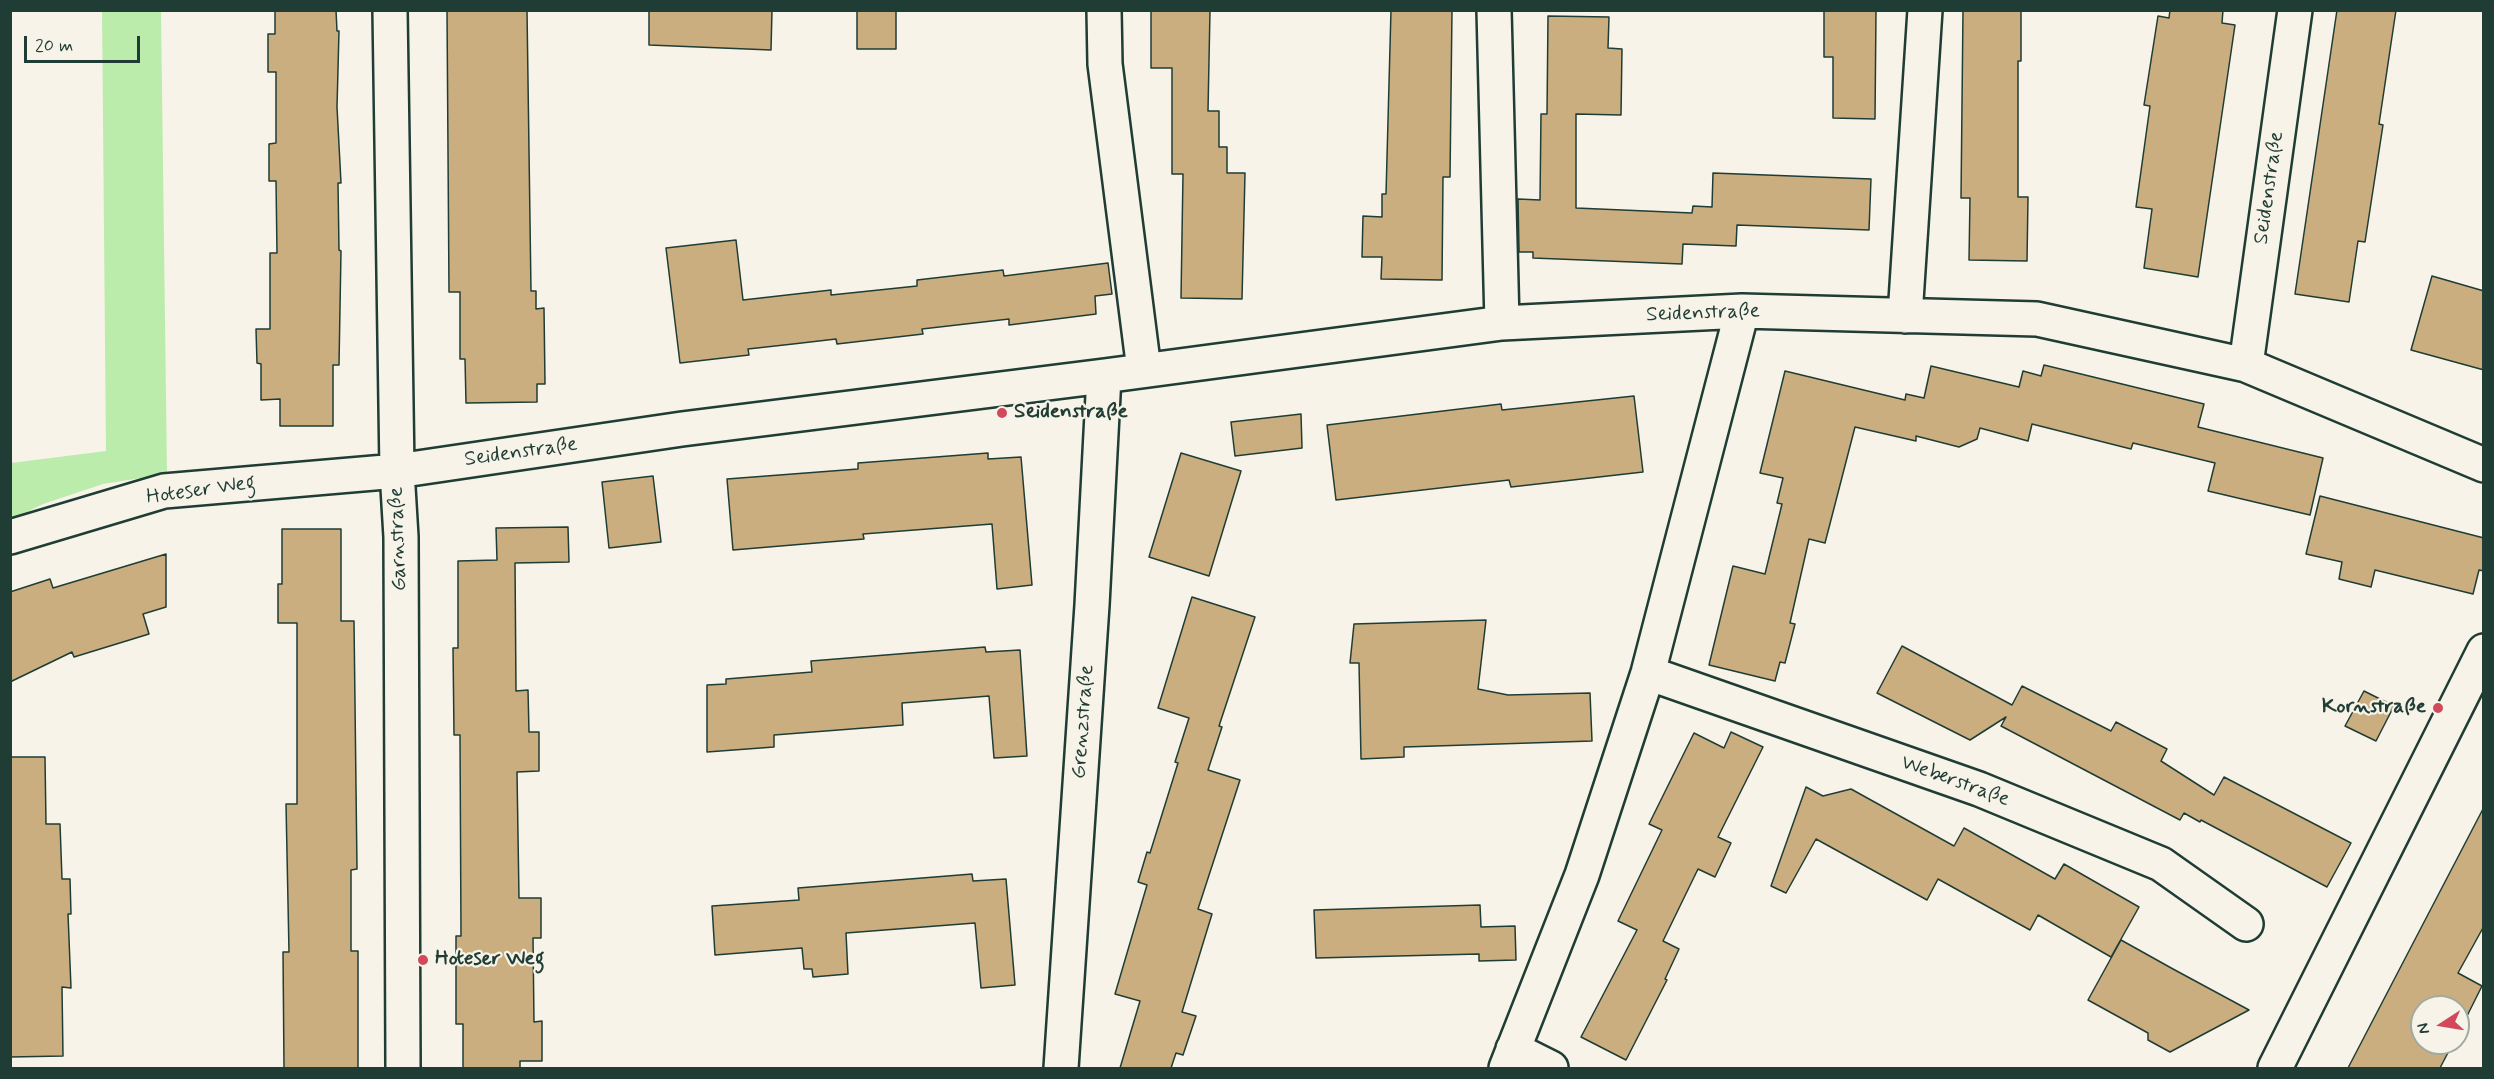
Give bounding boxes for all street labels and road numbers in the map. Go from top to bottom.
street label: Seidenstraße [2250,130,2290,246]
street label: Seidenstraße [1646,299,1760,329]
street label: Seidenstraße [463,433,579,473]
street label: Hoteser Weg [145,471,257,511]
street label: Garnstraße [385,486,413,592]
street label: Grenzstraße [1067,664,1101,780]
street label: Weberstraße [1897,751,2013,813]

